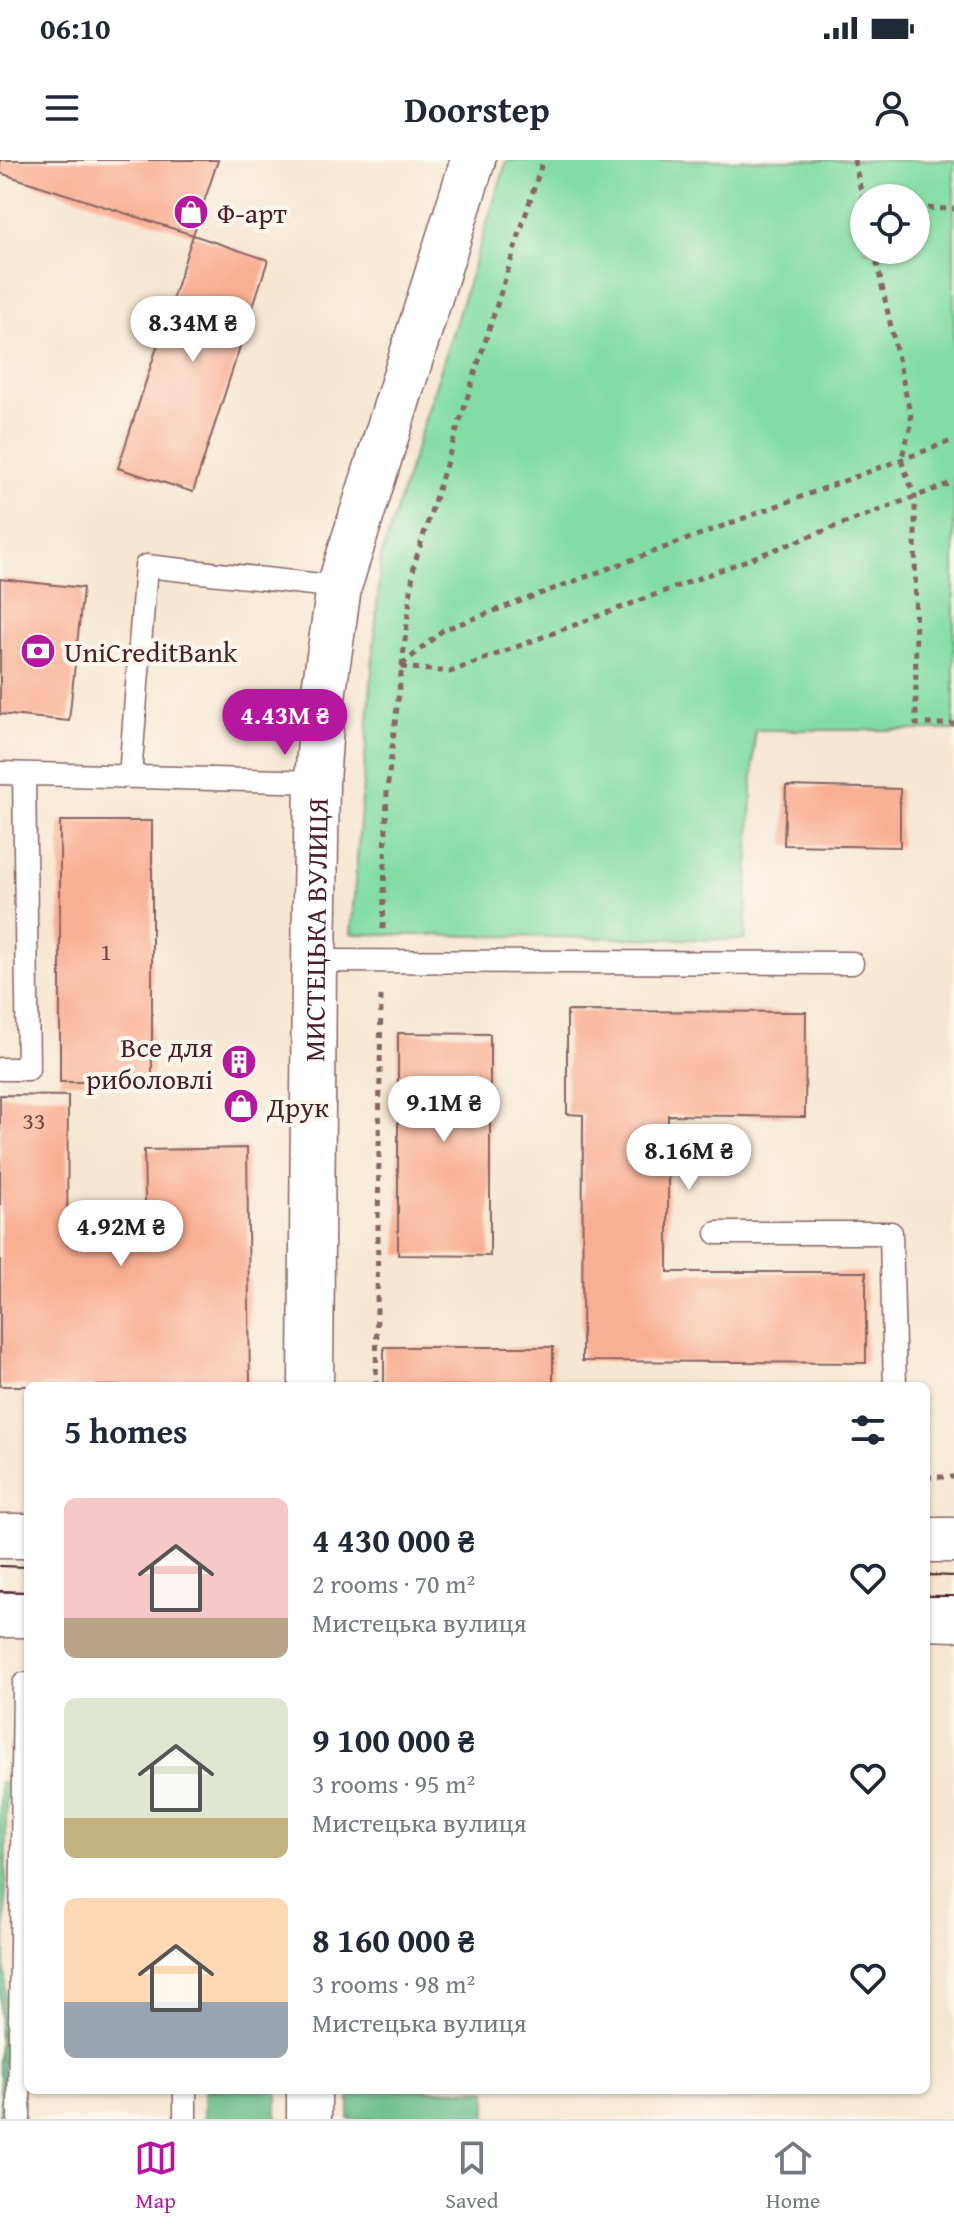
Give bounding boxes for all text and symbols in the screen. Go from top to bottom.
text: 06:10 [40,6,111,50]
text: Doorstep [404,82,550,135]
icon: menu [40,86,84,130]
icon: person [870,86,914,130]
map controls [850,184,930,264]
button: locate [850,184,930,264]
place label: Ф-арт [217,192,287,233]
shop icon: Ф-арт [172,193,210,231]
pin: 8.34M ₴ [119,296,267,364]
text: 8.34M ₴ [148,302,238,341]
place label: UniCreditBank [64,631,238,672]
bank icon: UniCreditBank [19,632,57,670]
pin: 4.43M ₴ [211,689,359,757]
text: 4.43M ₴ [240,695,330,734]
street label: МИСТЕЦЬКА ВУЛИЦЯ [293,798,337,1062]
house number: 1 [100,934,112,969]
place label: Все для риболовлі [86,1026,213,1099]
building icon: Все для риболовлі [220,1043,258,1081]
pin: 9.1M ₴ [379,1076,509,1144]
text: 9.1M ₴ [406,1082,482,1121]
place label: Друк [266,1086,329,1127]
shop icon: Друк [222,1087,260,1125]
house number: 33 [22,1103,46,1138]
pin: 8.16M ₴ [615,1124,763,1192]
text: 8.16M ₴ [644,1130,734,1169]
pin: 4.92M ₴ [47,1200,195,1268]
text: 4.92M ₴ [76,1206,166,1245]
text: 5 homes [64,1406,188,1455]
icon: filters [846,1408,890,1452]
text: 4 430 000 ₴ [312,1515,475,1564]
icon: home [128,1530,224,1626]
icon: heart [846,1556,890,1600]
text: 2 rooms · 70 m² [312,1564,475,1603]
text: Мистецька вулиця [312,1603,527,1642]
text: 9 100 000 ₴ [312,1715,475,1764]
icon: home [128,1730,224,1826]
icon: heart [846,1756,890,1800]
text: 3 rooms · 95 m² [312,1764,475,1803]
text: Мистецька вулиця [312,1803,527,1842]
text: 8 160 000 ₴ [312,1915,475,1964]
icon: home [128,1930,224,2026]
icon: heart [846,1956,890,2000]
text: 3 rooms · 98 m² [312,1964,475,2003]
text: Мистецька вулиця [312,2003,527,2042]
tab: Map [134,2136,178,2216]
tab: Saved [445,2136,499,2216]
tab: Home [766,2136,820,2216]

